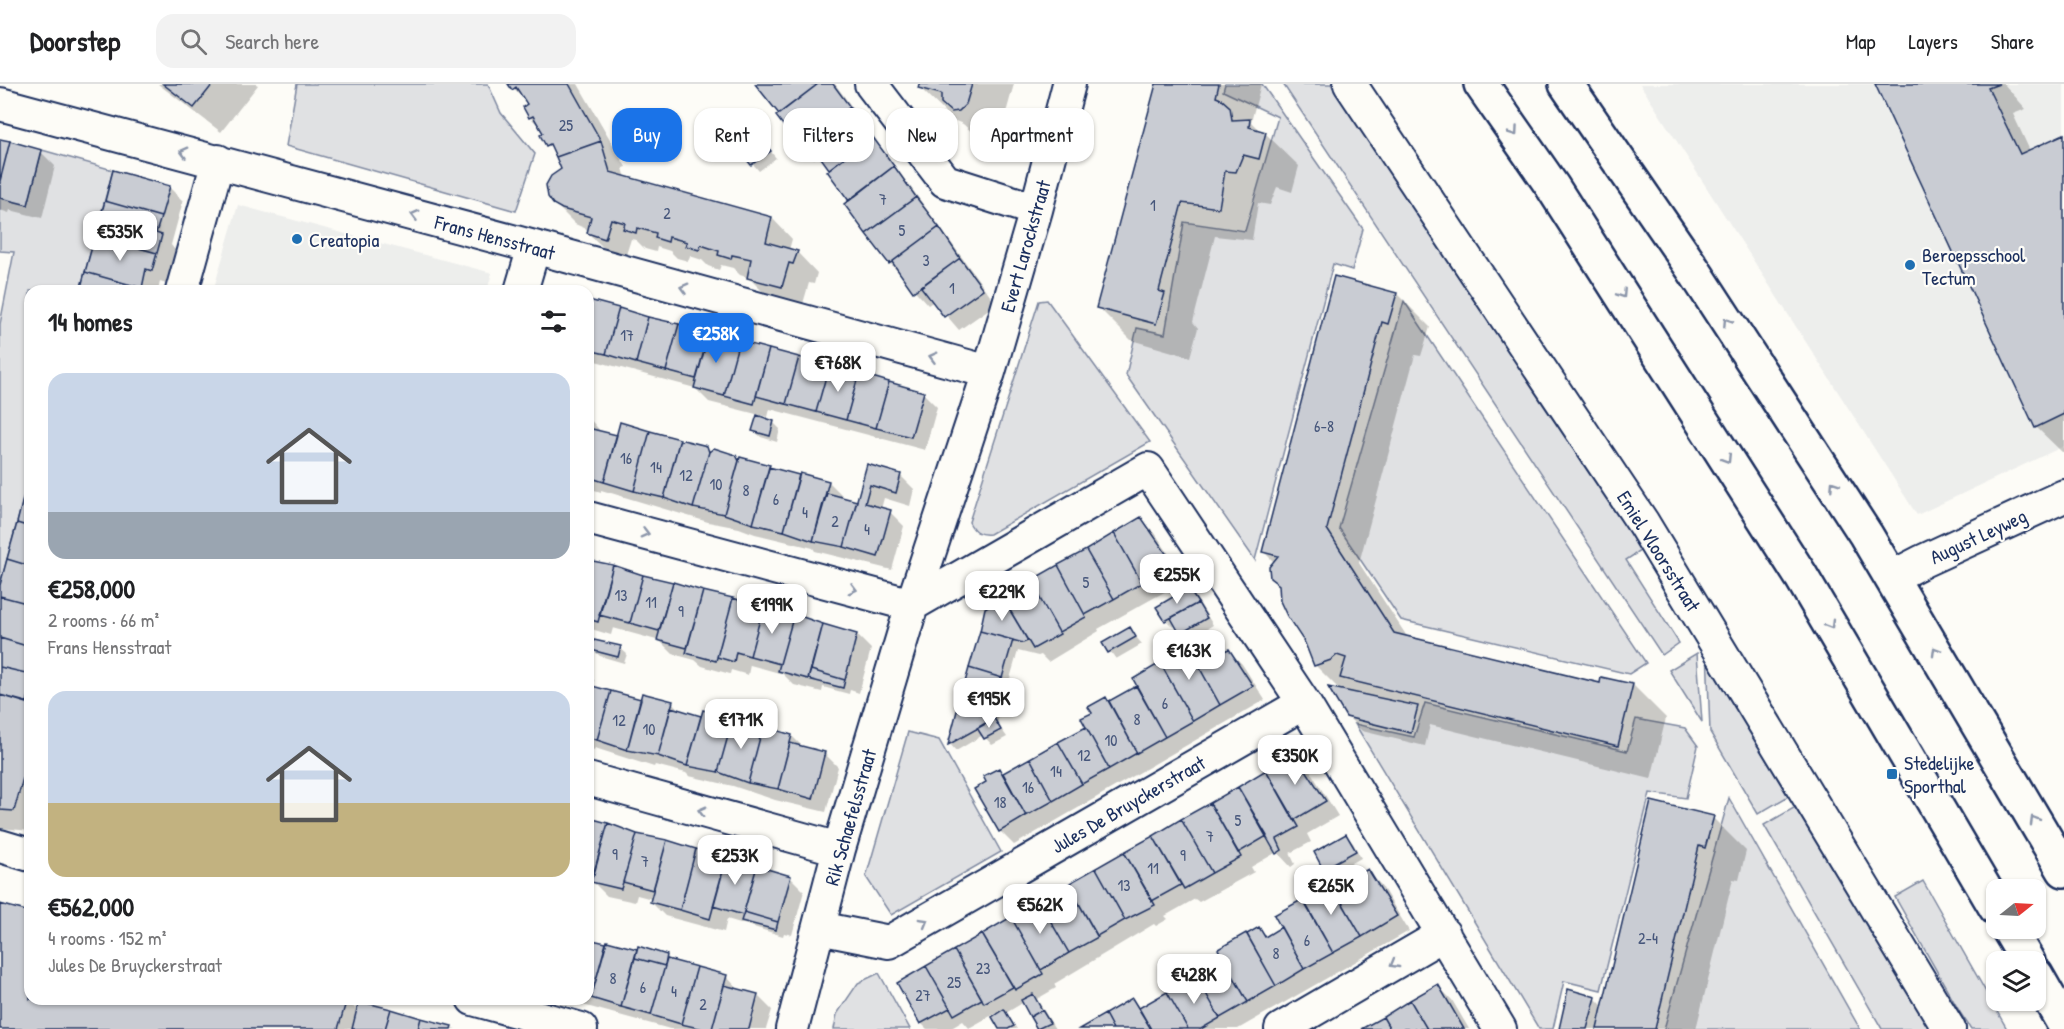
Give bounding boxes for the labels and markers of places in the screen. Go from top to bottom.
pin: €535K [78,211,162,262]
place label: Creatopia [309,226,379,253]
marker: Creatopia [290,232,304,246]
place label: Beroepsschool Tectum [1922,241,2026,291]
marker: Beroepsschool Tectum [1903,258,1917,272]
pin: €258K [674,313,758,364]
pin: €768K [796,342,880,393]
pin: €255K [1135,554,1219,605]
pin: €229K [960,571,1044,622]
pin: €199K [730,584,814,635]
pin: €163K [1147,630,1231,681]
pin: €195K [947,678,1031,729]
pin: €171K [699,699,783,750]
pin: €350K [1253,735,1337,786]
place label: Stedelijke Sporthal [1904,749,1975,799]
marker: Stedelijke Sporthal [1885,767,1899,781]
pin: €253K [693,835,777,886]
pin: €265K [1289,865,1373,916]
pin: €562K [998,884,1082,935]
pin: €428K [1152,954,1236,1005]

